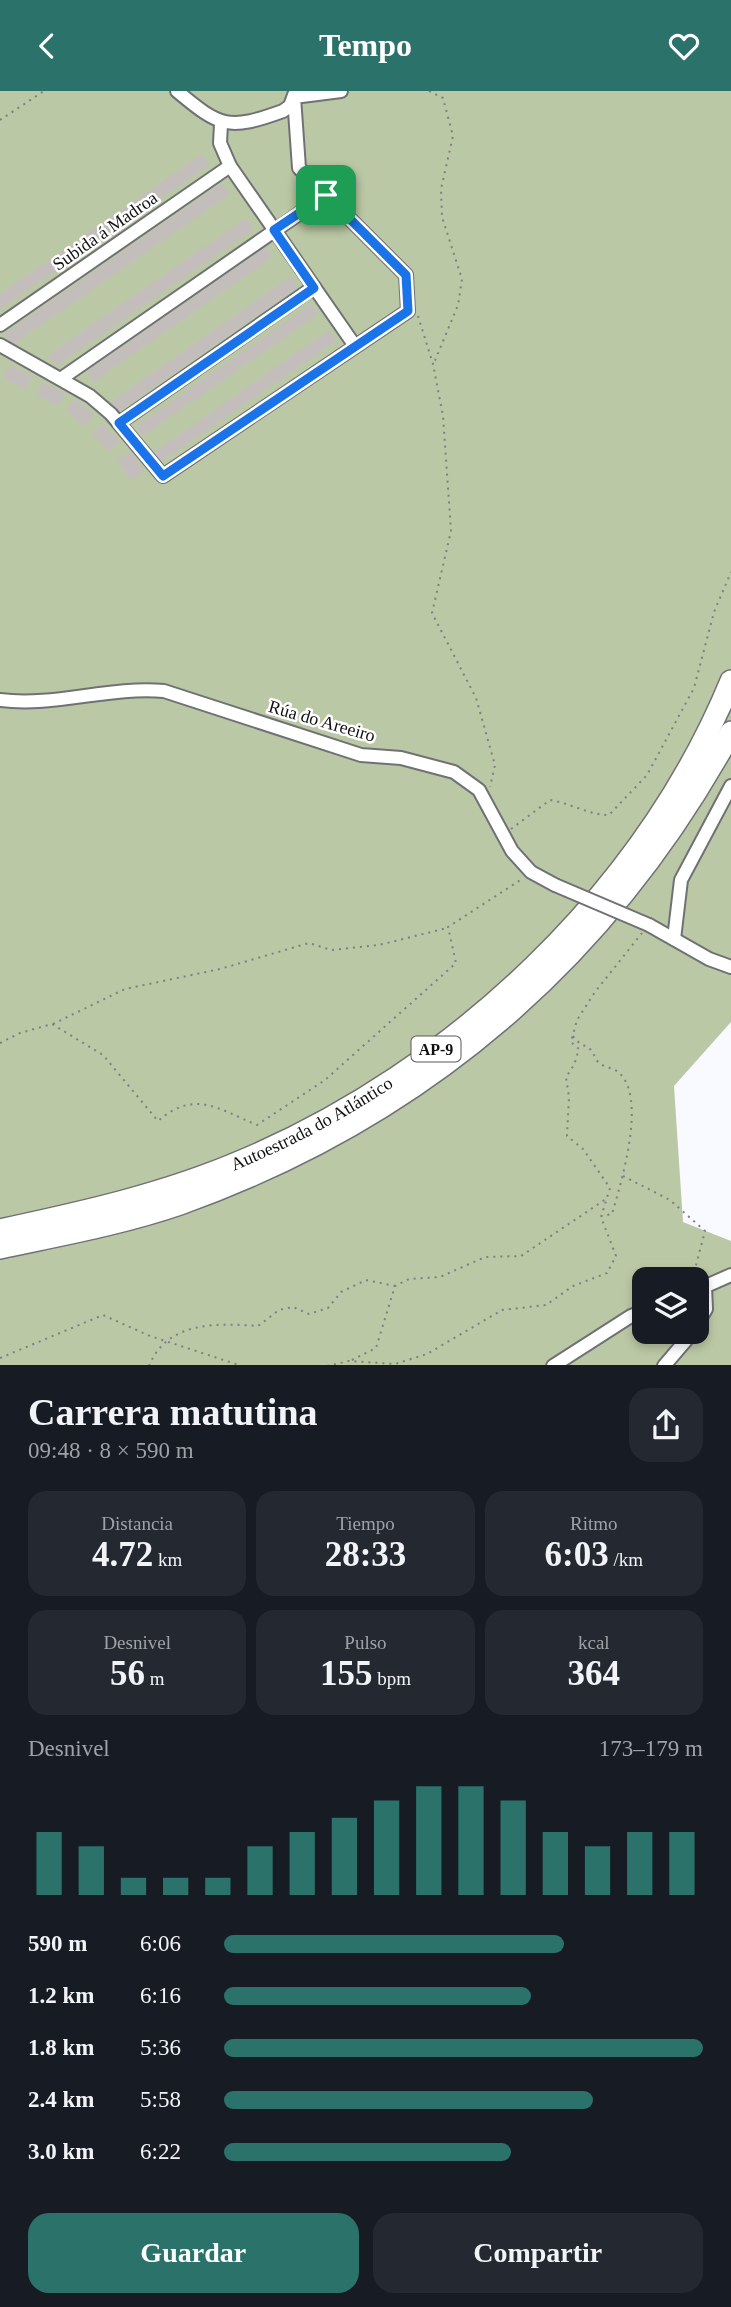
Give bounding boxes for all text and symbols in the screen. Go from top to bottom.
icon: back [28,27,66,65]
text: Tempo [319,27,412,63]
icon: heart [665,27,703,65]
pin [296,165,356,225]
icon: arrive [307,176,345,214]
street label: Subida á Madroa [49,188,161,274]
street label: Rúa do Areeiro [266,696,378,746]
road number: AP-9 [412,1037,460,1061]
street label: Autoestrada do Atlántico [228,1073,396,1174]
map controls [632,1267,709,1344]
button: layers [632,1267,709,1344]
button: share [629,1388,703,1462]
text: Carrera matutina [28,1391,318,1433]
text: 09:48 · 8 × 590 m [28,1438,194,1463]
text: Distancia [101,1513,173,1534]
text: Tiempo [336,1513,395,1534]
text: Ritmo [570,1513,618,1534]
text: 4.72 [92,1535,153,1574]
text: 28:33 [325,1535,406,1574]
text: 6:03 [545,1535,609,1574]
text: km [153,1549,182,1570]
text: /km [609,1549,643,1570]
text: Desnivel [103,1632,171,1653]
text: Pulso [344,1632,387,1653]
text: kcal [578,1632,610,1653]
text: 56 [110,1654,145,1693]
text: 155 [320,1654,372,1693]
text: 364 [568,1654,620,1693]
text: m [145,1668,164,1689]
text: bpm [372,1668,411,1689]
text: Desnivel [28,1736,110,1761]
text: 173–179 m [599,1736,703,1761]
text: 590 m [28,1931,87,1956]
text: 6:06 [140,1931,181,1956]
text: 1.2 km [28,1983,94,2008]
text: 6:16 [140,1983,181,2008]
text: 1.8 km [28,2035,94,2060]
text: 5:36 [140,2035,181,2060]
text: 2.4 km [28,2087,94,2112]
text: 5:58 [140,2087,181,2112]
text: 3.0 km [28,2139,94,2164]
text: 6:22 [140,2139,181,2164]
button: Guardar [28,2213,359,2293]
button: Compartir [373,2213,703,2293]

